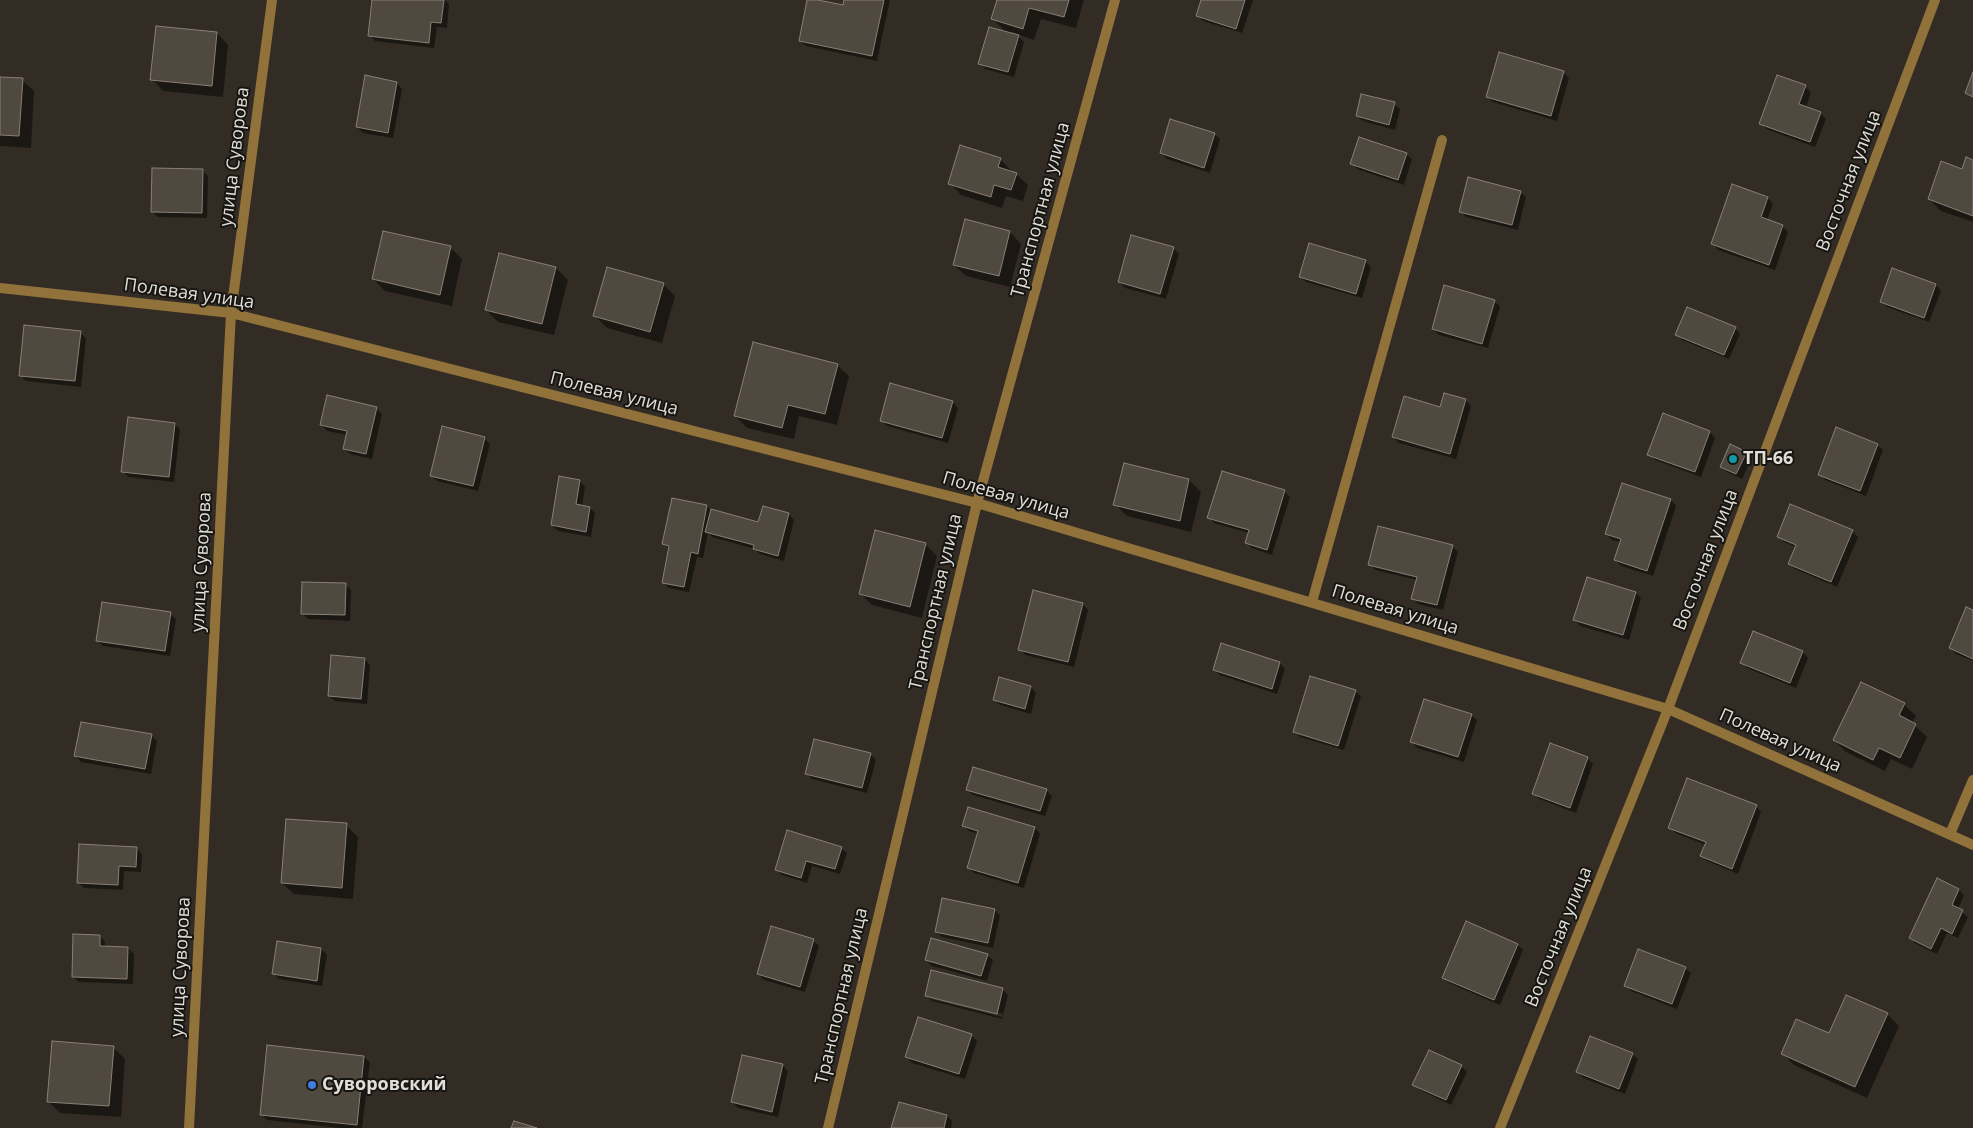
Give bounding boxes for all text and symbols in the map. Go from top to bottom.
street label: улица Суворова [216,86,254,228]
street label: Восточная улица [1812,107,1886,255]
street label: Транспортная улица [1007,120,1075,300]
street label: Полевая улица [122,274,256,314]
street label: Полевая улица [548,368,680,420]
place label: ТП-66 [1743,448,1793,470]
marker: ТП-66 [1727,453,1739,465]
street label: Полевая улица [940,468,1072,524]
street label: Восточная улица [1669,486,1743,634]
street label: улица Суворова [188,491,216,633]
street label: Транспортная улица [905,512,967,692]
street label: Полевая улица [1329,580,1461,640]
street label: Полевая улица [1716,704,1844,778]
street label: Восточная улица [1521,864,1597,1010]
street label: улица Суворова [167,896,195,1038]
street label: Транспортная улица [811,906,873,1086]
place label: Суворовский [322,1074,446,1096]
marker: Суворовский [306,1079,318,1091]

